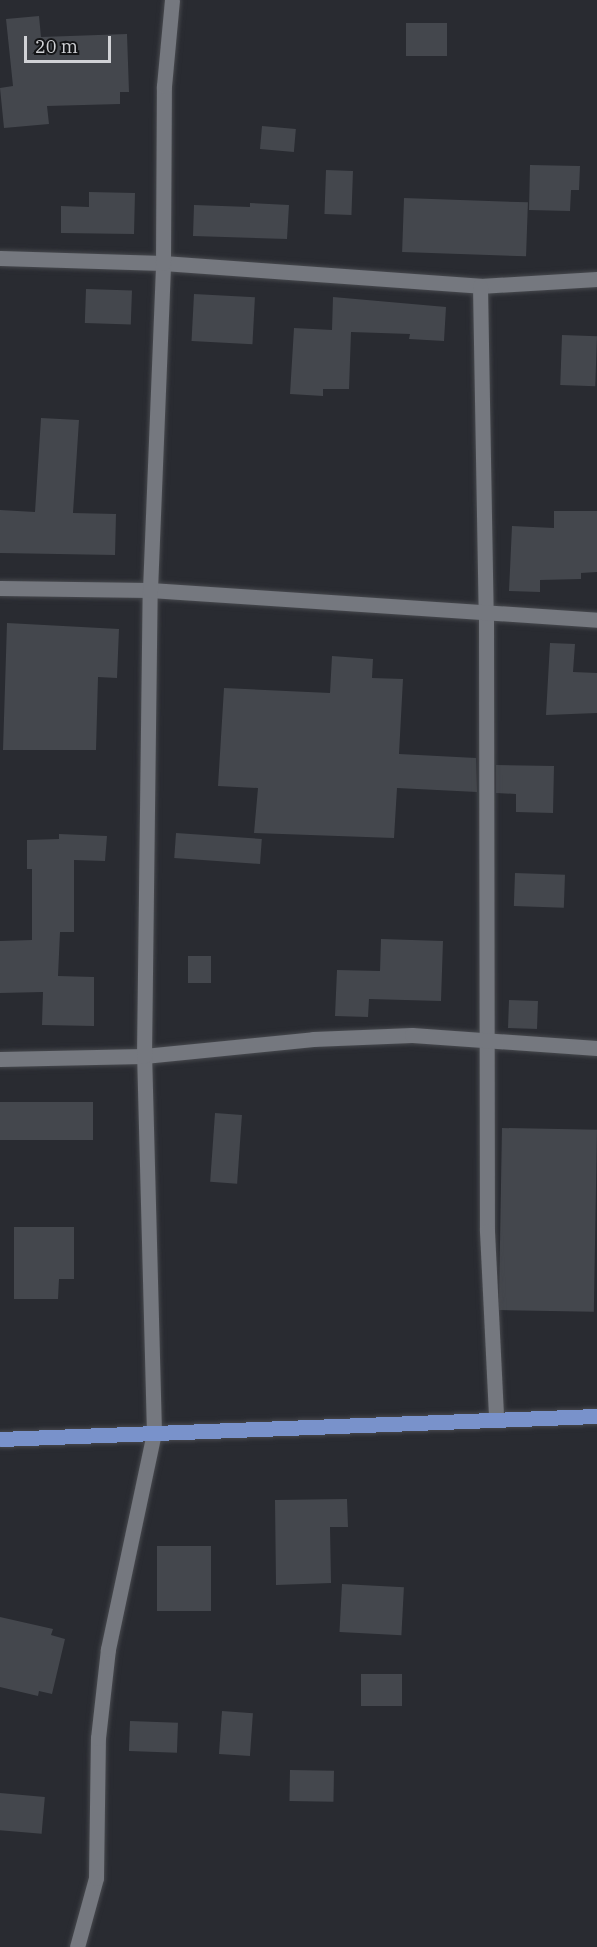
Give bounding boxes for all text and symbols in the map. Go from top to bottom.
scale bar [27,24,114,62]
text: 20 m [35,35,78,58]

